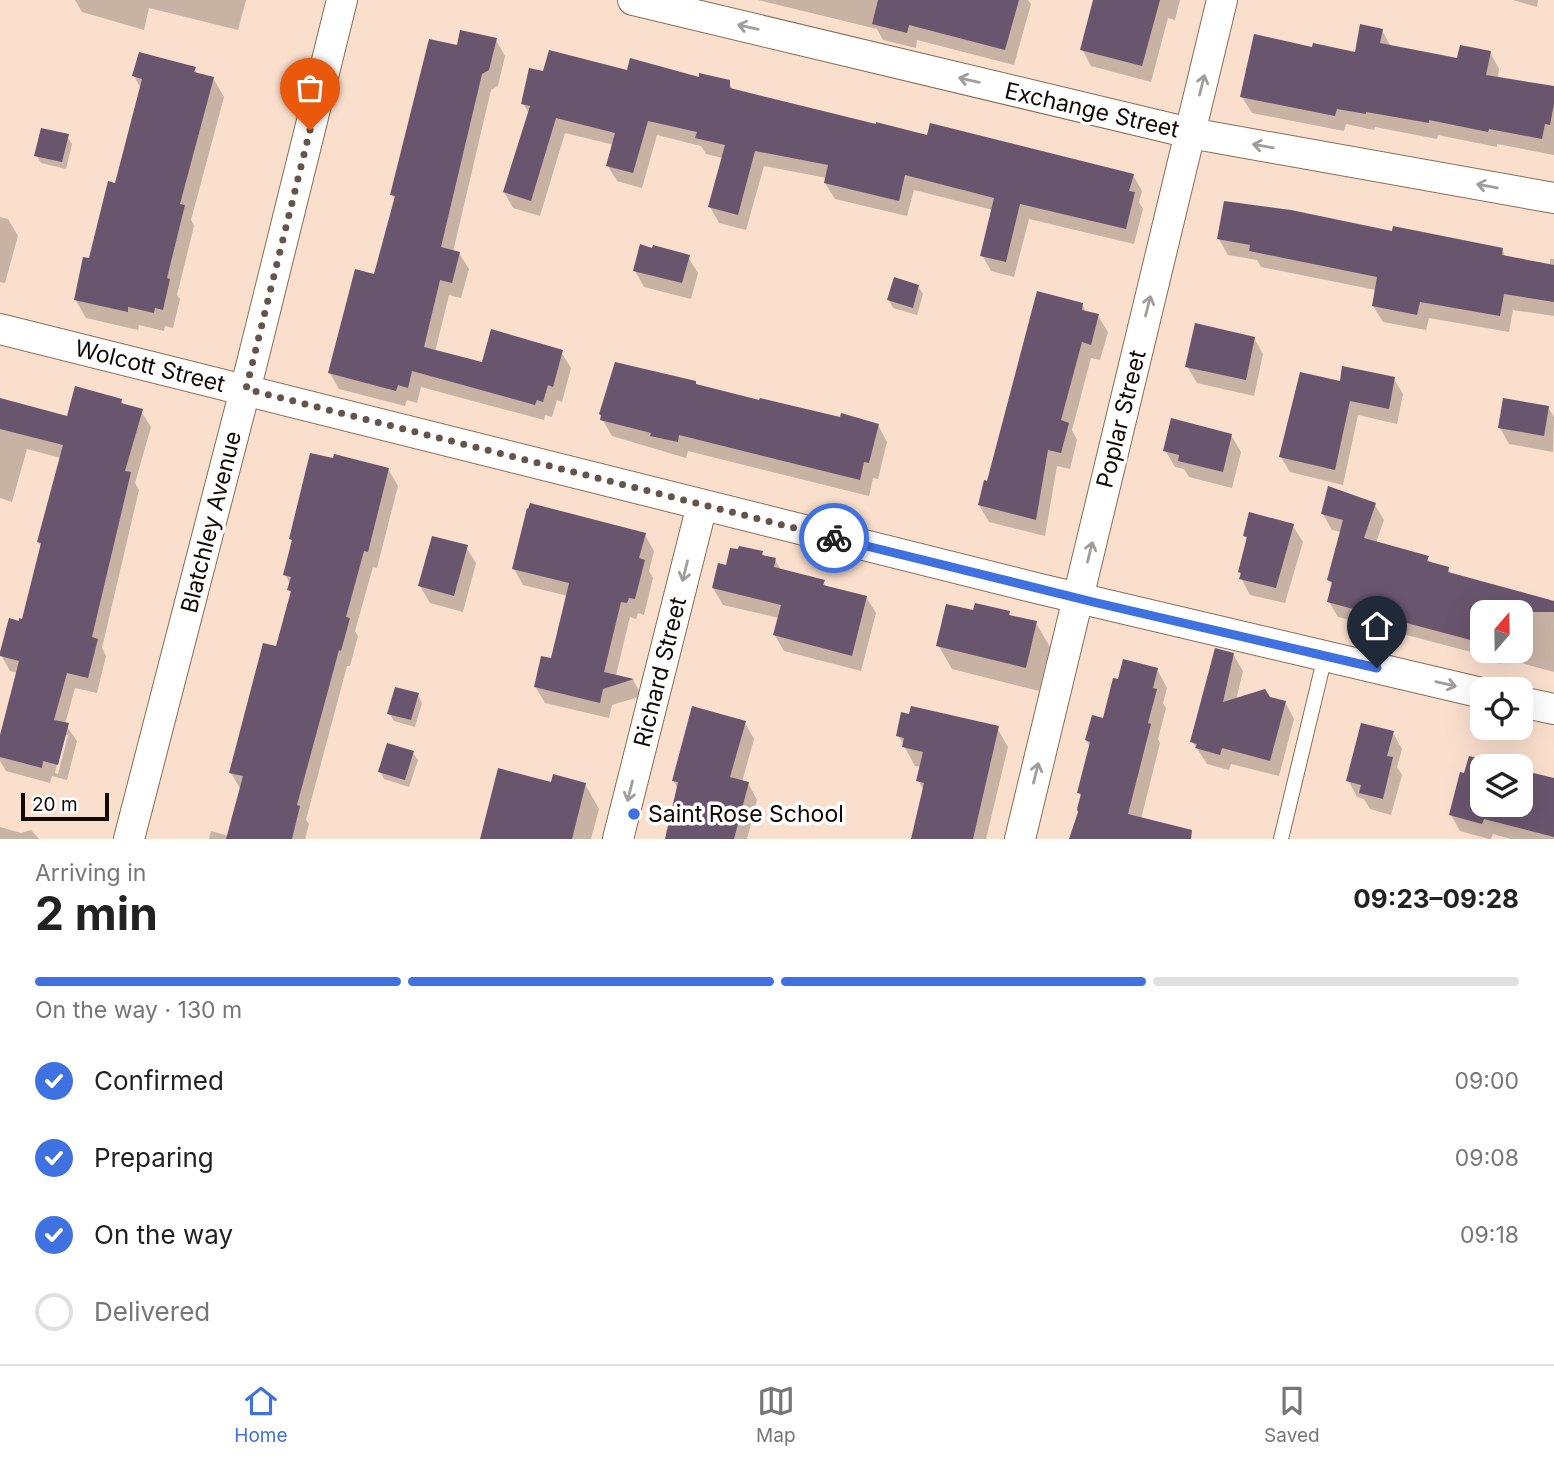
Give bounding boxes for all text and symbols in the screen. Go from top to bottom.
one-way arrow [737,20,760,34]
pin [280,58,340,130]
icon: bag [291,69,329,107]
one-way arrow [958,73,981,86]
one-way arrow [1196,74,1209,97]
street label: Exchange Street [1002,76,1182,144]
one-way arrow [1252,139,1275,152]
one-way arrow [1476,179,1499,193]
one-way arrow [1143,296,1156,318]
street label: Wolcott Street [72,334,228,398]
street label: Poplar Street [1090,347,1152,491]
street label: Blatchley Avenue [175,428,247,616]
courier [799,503,869,573]
icon: bike [815,519,853,557]
one-way arrow [1084,541,1097,563]
one-way arrow [678,559,691,582]
street label: Richard Street [628,594,692,750]
pin [1347,596,1407,668]
north arrow [1470,600,1533,663]
map controls [1470,600,1533,817]
icon: home [1358,607,1396,645]
button: locate [1470,677,1533,740]
one-way arrow [1434,678,1457,692]
button: layers [1470,754,1533,817]
one-way arrow [1030,762,1043,785]
one-way arrow [623,779,636,802]
scale bar [21,790,108,822]
text: 20 m [32,793,78,816]
place label: Saint Rose School [648,800,844,828]
marker: Saint Rose School [626,806,642,822]
text: Arriving in [35,859,146,887]
text: 09:23–09:28 [1353,883,1519,914]
text: 2 min [35,885,158,941]
text: On the way · 130 m [35,996,242,1024]
icon: check [35,1062,73,1100]
text: Confirmed [94,1065,224,1096]
text: 09:00 [1455,1067,1519,1095]
icon: check [35,1139,73,1177]
text: Preparing [94,1142,214,1173]
text: 09:08 [1455,1144,1519,1172]
icon: check [35,1216,73,1254]
text: On the way [94,1219,233,1250]
text: 09:18 [1460,1221,1519,1249]
text: Delivered [94,1296,210,1327]
tab: Home [234,1382,288,1447]
tab: Map [756,1382,796,1447]
tab: Saved [1264,1382,1320,1447]

